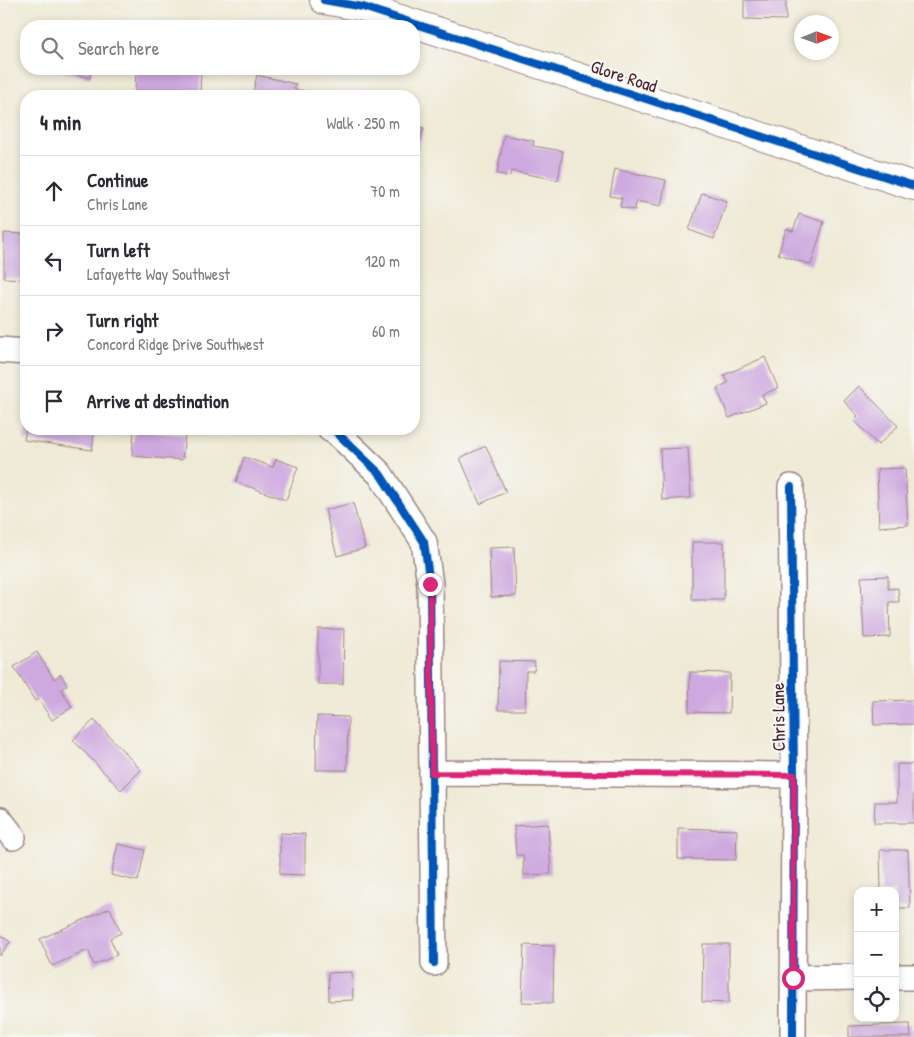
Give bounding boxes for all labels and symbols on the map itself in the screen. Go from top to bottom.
north arrow [794,15,839,60]
street label: Glore Road [588,54,660,98]
route end [419,573,442,596]
street label: Chris Lane [765,683,791,751]
route start [782,967,805,990]

